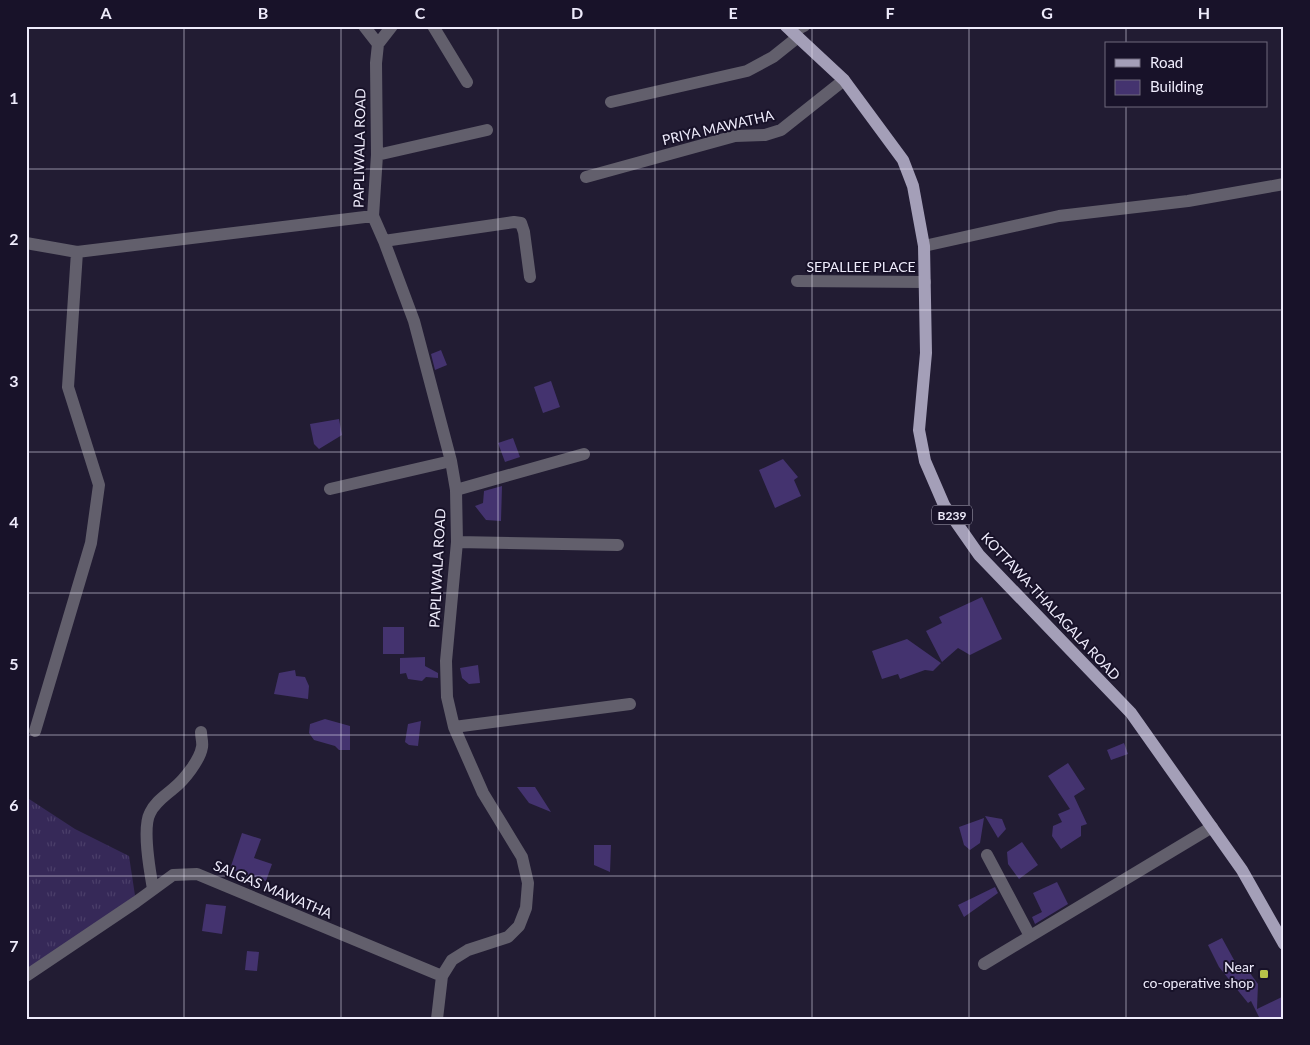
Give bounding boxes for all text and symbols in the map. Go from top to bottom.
text: A [99,3,112,22]
text: B [258,3,268,22]
text: C [415,3,426,22]
text: D [571,3,583,22]
text: E [728,3,738,22]
text: F [885,3,895,22]
text: G [1041,3,1053,22]
text: H [1198,3,1210,22]
legend [1105,42,1268,108]
text: Road [1150,53,1183,71]
text: Building [1150,77,1203,95]
text: 1 [9,88,19,107]
street label: PAPLIWALA ROAD [349,88,369,208]
street label: PRIYA MAWATHA [660,106,776,148]
text: 2 [9,229,19,248]
street label: SEPALLEE PLACE [806,258,916,275]
text: 3 [9,371,19,390]
road number: B239 [932,506,972,524]
street label: PAPLIWALA ROAD [425,508,449,628]
text: 4 [9,512,19,531]
street label: KOTTAWA-THALAGALA ROAD [978,529,1124,683]
text: 5 [9,654,19,673]
text: 6 [9,795,19,814]
street label: SALGAS MAWATHA [211,856,335,922]
text: 7 [9,936,19,955]
place label: Near co-operative shop [1143,958,1254,991]
marker: Near co-operative shop [1258,968,1270,980]

